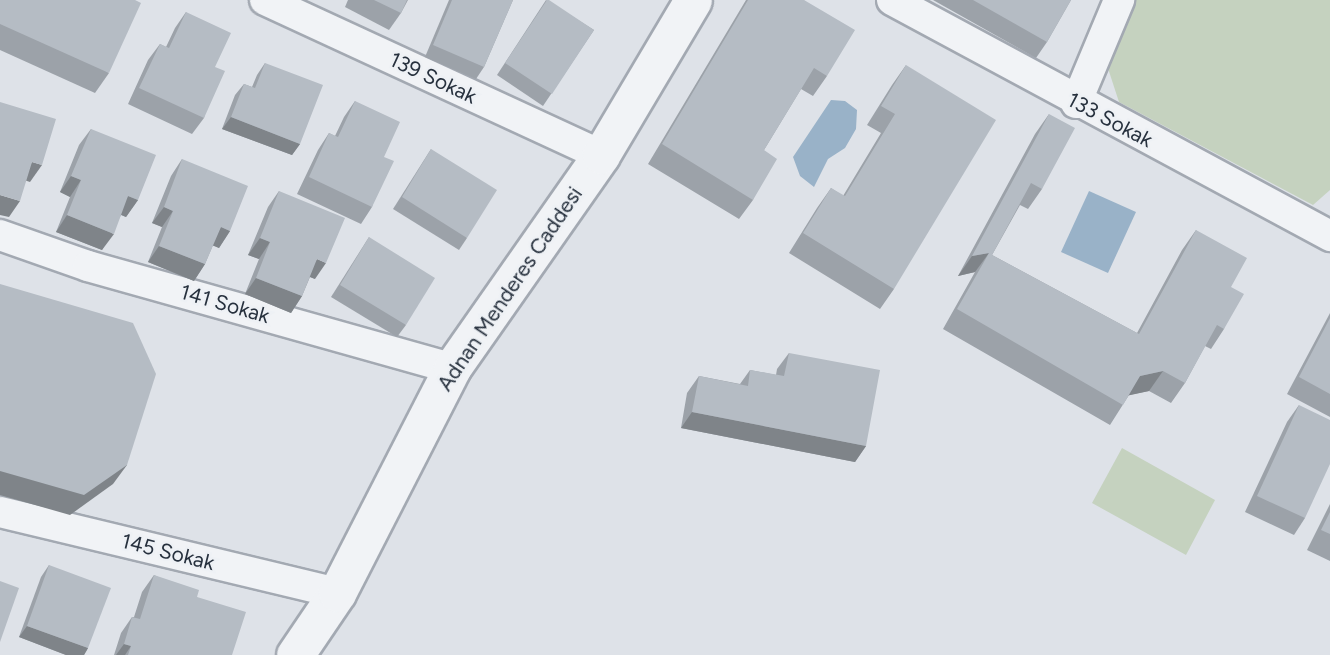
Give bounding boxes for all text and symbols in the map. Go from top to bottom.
street label: 139 Sokak [385,47,481,109]
street label: 133 Sokak [1063,87,1157,153]
street label: Adnan Menderes Caddesi [432,182,588,396]
street label: 141 Sokak [178,279,272,329]
street label: 145 Sokak [119,528,217,576]

